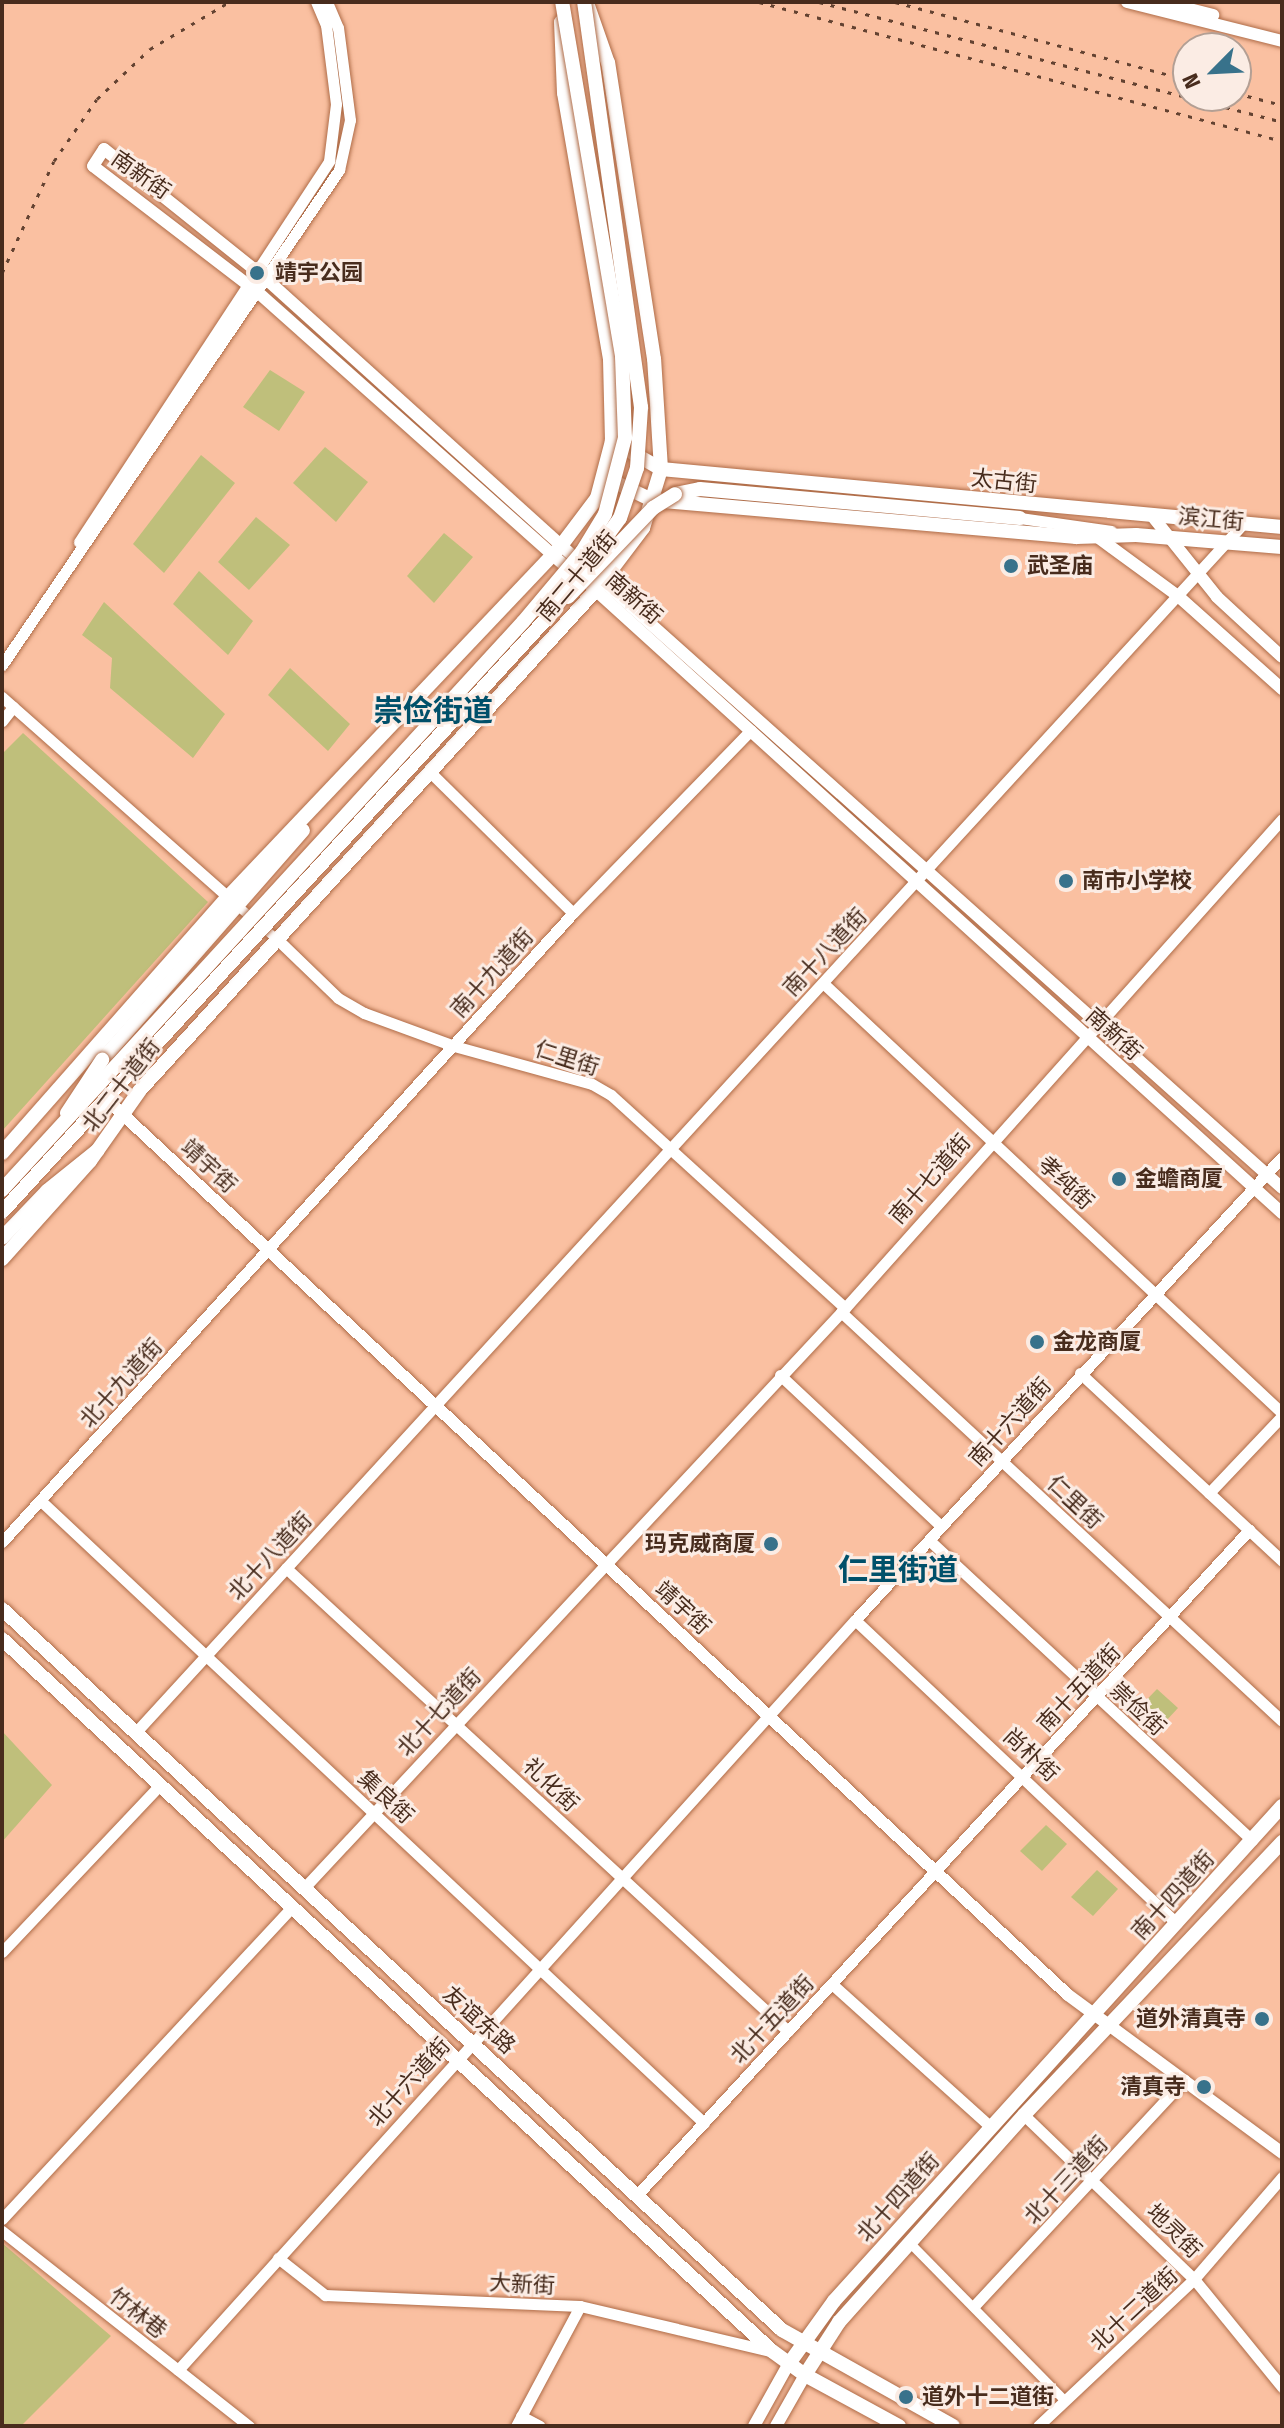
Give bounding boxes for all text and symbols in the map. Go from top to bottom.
north arrow [1172,32,1252,112]
text: N [1176,70,1206,93]
street label: 南新街 [106,145,176,205]
place label: 靖宇公园 [275,260,363,286]
marker: 靖宇公园 [246,262,268,284]
street label: 太古街 [970,464,1038,498]
street label: 滨江街 [1177,503,1245,535]
street label: 南二十道街 [532,525,622,627]
place label: 武圣庙 [1027,553,1093,579]
marker: 武圣庙 [1002,557,1020,575]
street label: 南新街 [600,566,668,630]
district label: 崇俭街道 [373,693,493,729]
place label: 南市小学校 [1082,868,1192,894]
marker: 南市小学校 [1057,872,1075,890]
street label: 南十八道街 [778,903,872,1001]
street label: 南十九道街 [445,923,539,1023]
street label: 南新街 [1081,1002,1147,1066]
street label: 北二十道街 [77,1034,165,1136]
street label: 仁里街 [532,1035,602,1081]
street label: 南十七道街 [884,1129,976,1229]
street label: 靖宇街 [176,1134,242,1198]
street label: 孝纯街 [1033,1151,1099,1215]
place label: 金蟾商厦 [1135,1166,1223,1192]
marker: 金蟾商厦 [1110,1170,1128,1188]
place label: 金龙商厦 [1053,1329,1141,1355]
street label: 北十九道街 [74,1333,168,1433]
marker: 金龙商厦 [1028,1333,1046,1351]
street label: 南十六道街 [963,1372,1057,1472]
street label: 仁里街 [1042,1470,1108,1534]
street label: 北十八道街 [223,1507,317,1605]
place label: 玛克威商厦 [645,1531,755,1557]
marker: 玛克威商厦 [762,1535,780,1553]
district label: 仁里街道 [838,1552,958,1588]
street label: 靖宇街 [650,1576,716,1640]
street label: 南十五道街 [1032,1639,1126,1737]
street label: 北十七道街 [392,1663,486,1761]
street label: 崇俭街 [1105,1677,1171,1741]
street label: 尚朴街 [998,1723,1064,1787]
street label: 礼化街 [518,1753,584,1817]
street label: 集良街 [353,1765,419,1829]
street label: 南十四道街 [1126,1845,1220,1945]
street label: 北十五道街 [725,1970,819,2068]
street label: 友谊东路 [437,1981,521,2059]
place label: 道外清真寺 [1136,2006,1246,2032]
marker: 道外清真寺 [1253,2010,1271,2028]
street label: 北十六道街 [362,2032,456,2132]
place label: 清真寺 [1120,2074,1186,2100]
marker: 清真寺 [1193,2076,1215,2098]
street label: 北十三道街 [1019,2131,1113,2229]
street label: 北十四道街 [851,2147,945,2247]
street label: 地灵街 [1141,2199,1207,2263]
street label: 北十二道街 [1085,2262,1183,2356]
street label: 大新街 [488,2269,556,2299]
street label: 竹林巷 [104,2282,172,2344]
place label: 道外十二道街 [922,2384,1054,2410]
marker: 道外十二道街 [897,2388,915,2406]

